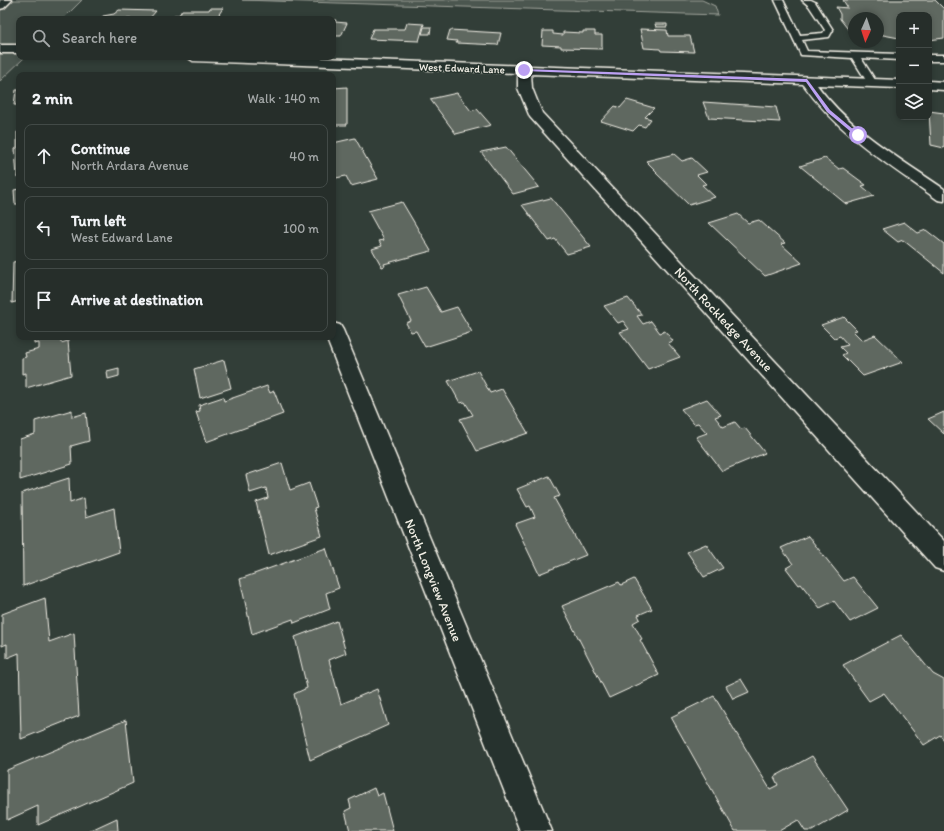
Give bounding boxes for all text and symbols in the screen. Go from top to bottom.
north arrow [848,12,884,48]
map controls [896,12,932,120]
button: + [896,12,932,48]
search box [16,16,336,60]
icon: search [30,27,52,49]
text: Search here [62,29,137,47]
button: − [896,48,932,84]
street label: West Edward Lane [419,61,505,76]
route end [515,61,533,79]
button: layers [896,84,932,120]
text: 2 min [32,88,72,108]
text: Walk · 140 m [248,91,320,106]
route start [849,126,867,144]
text: Continue [71,140,130,158]
icon: ahead [33,145,55,167]
text: 40 m [289,149,319,164]
text: North Ardara Avenue [71,158,189,173]
text: Turn left [71,212,126,230]
icon: left [33,217,55,239]
text: 100 m [283,221,319,236]
text: West Edward Lane [71,230,173,245]
street label: North Rockledge Avenue [671,264,776,374]
icon: arrive [33,289,55,311]
text: Arrive at destination [71,291,203,309]
street label: North Longview Avenue [402,517,465,644]

